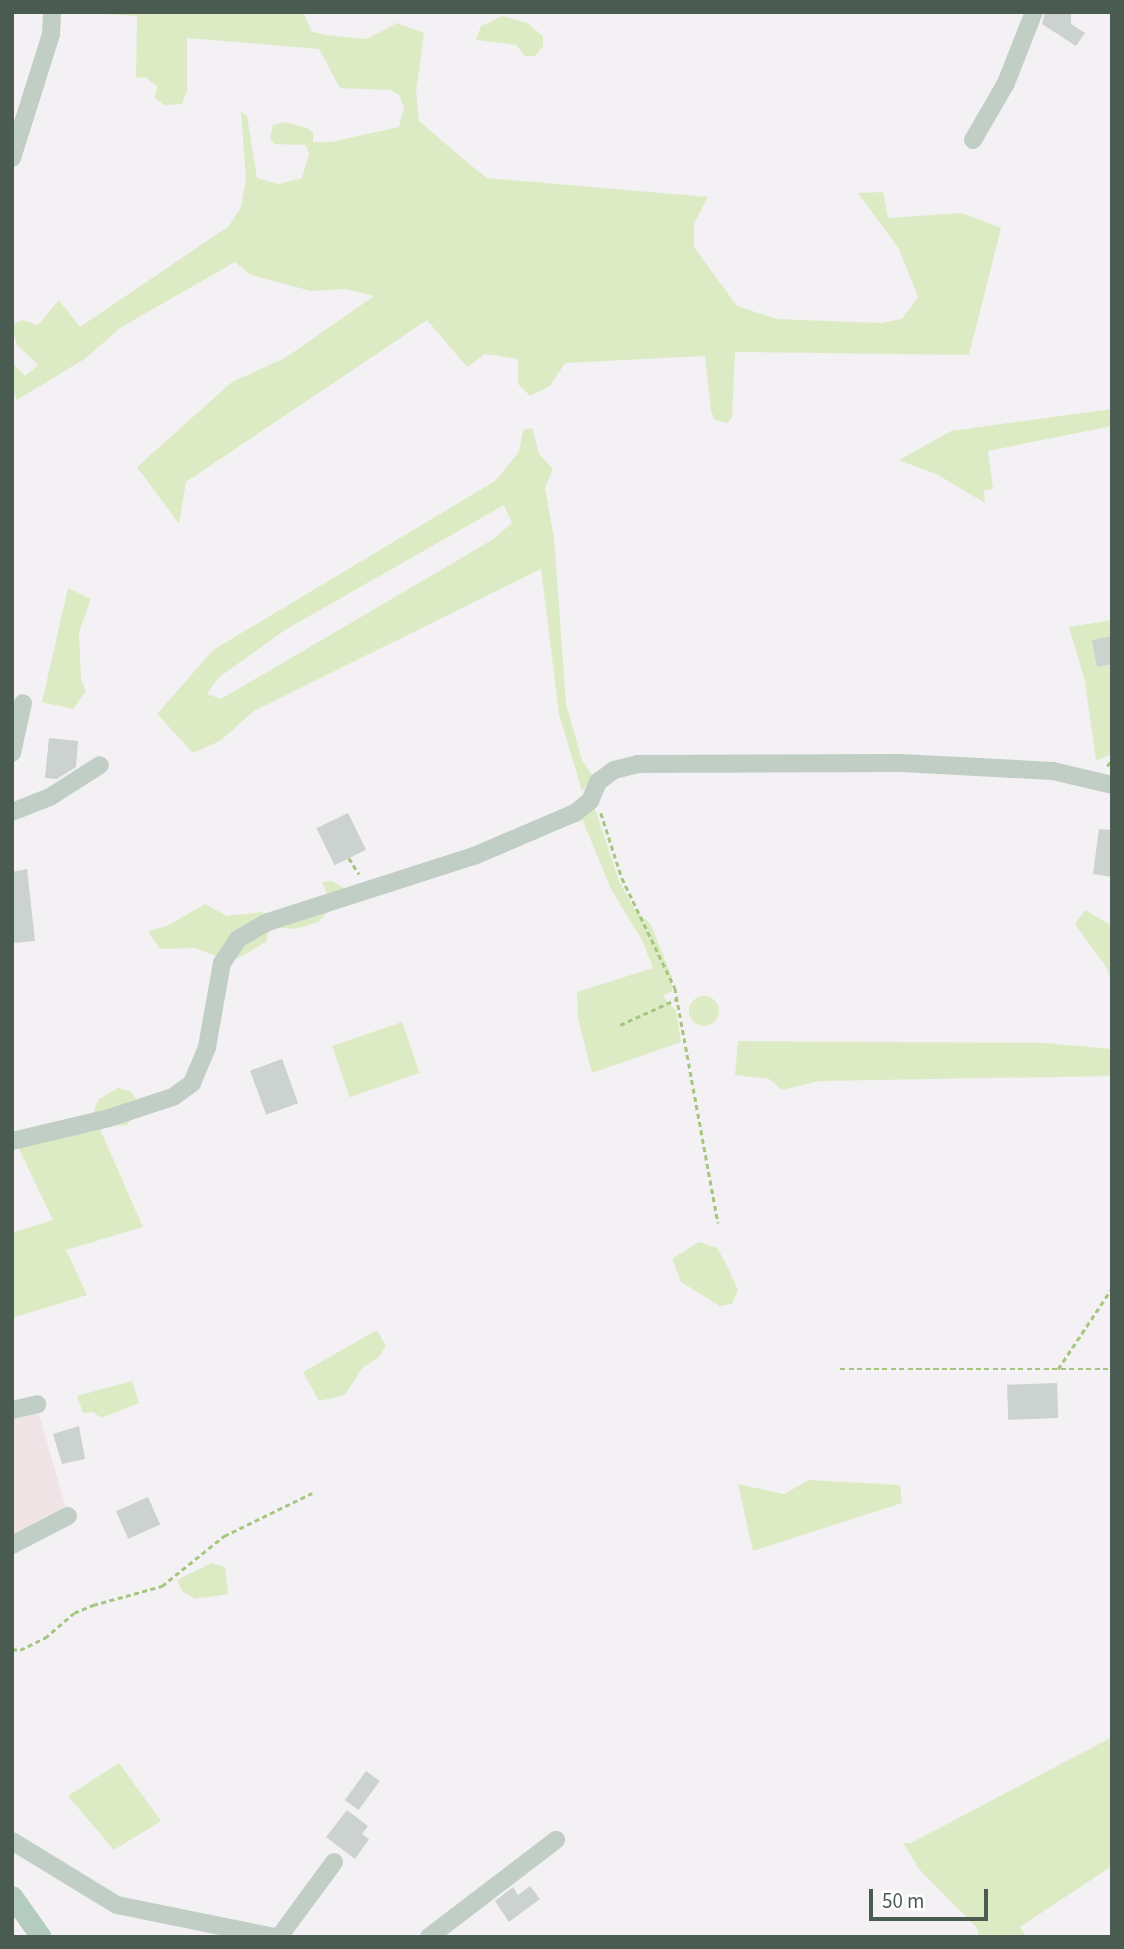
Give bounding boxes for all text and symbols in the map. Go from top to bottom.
scale bar [872,1876,991,1920]
text: 50 m [882,1886,924,1916]

